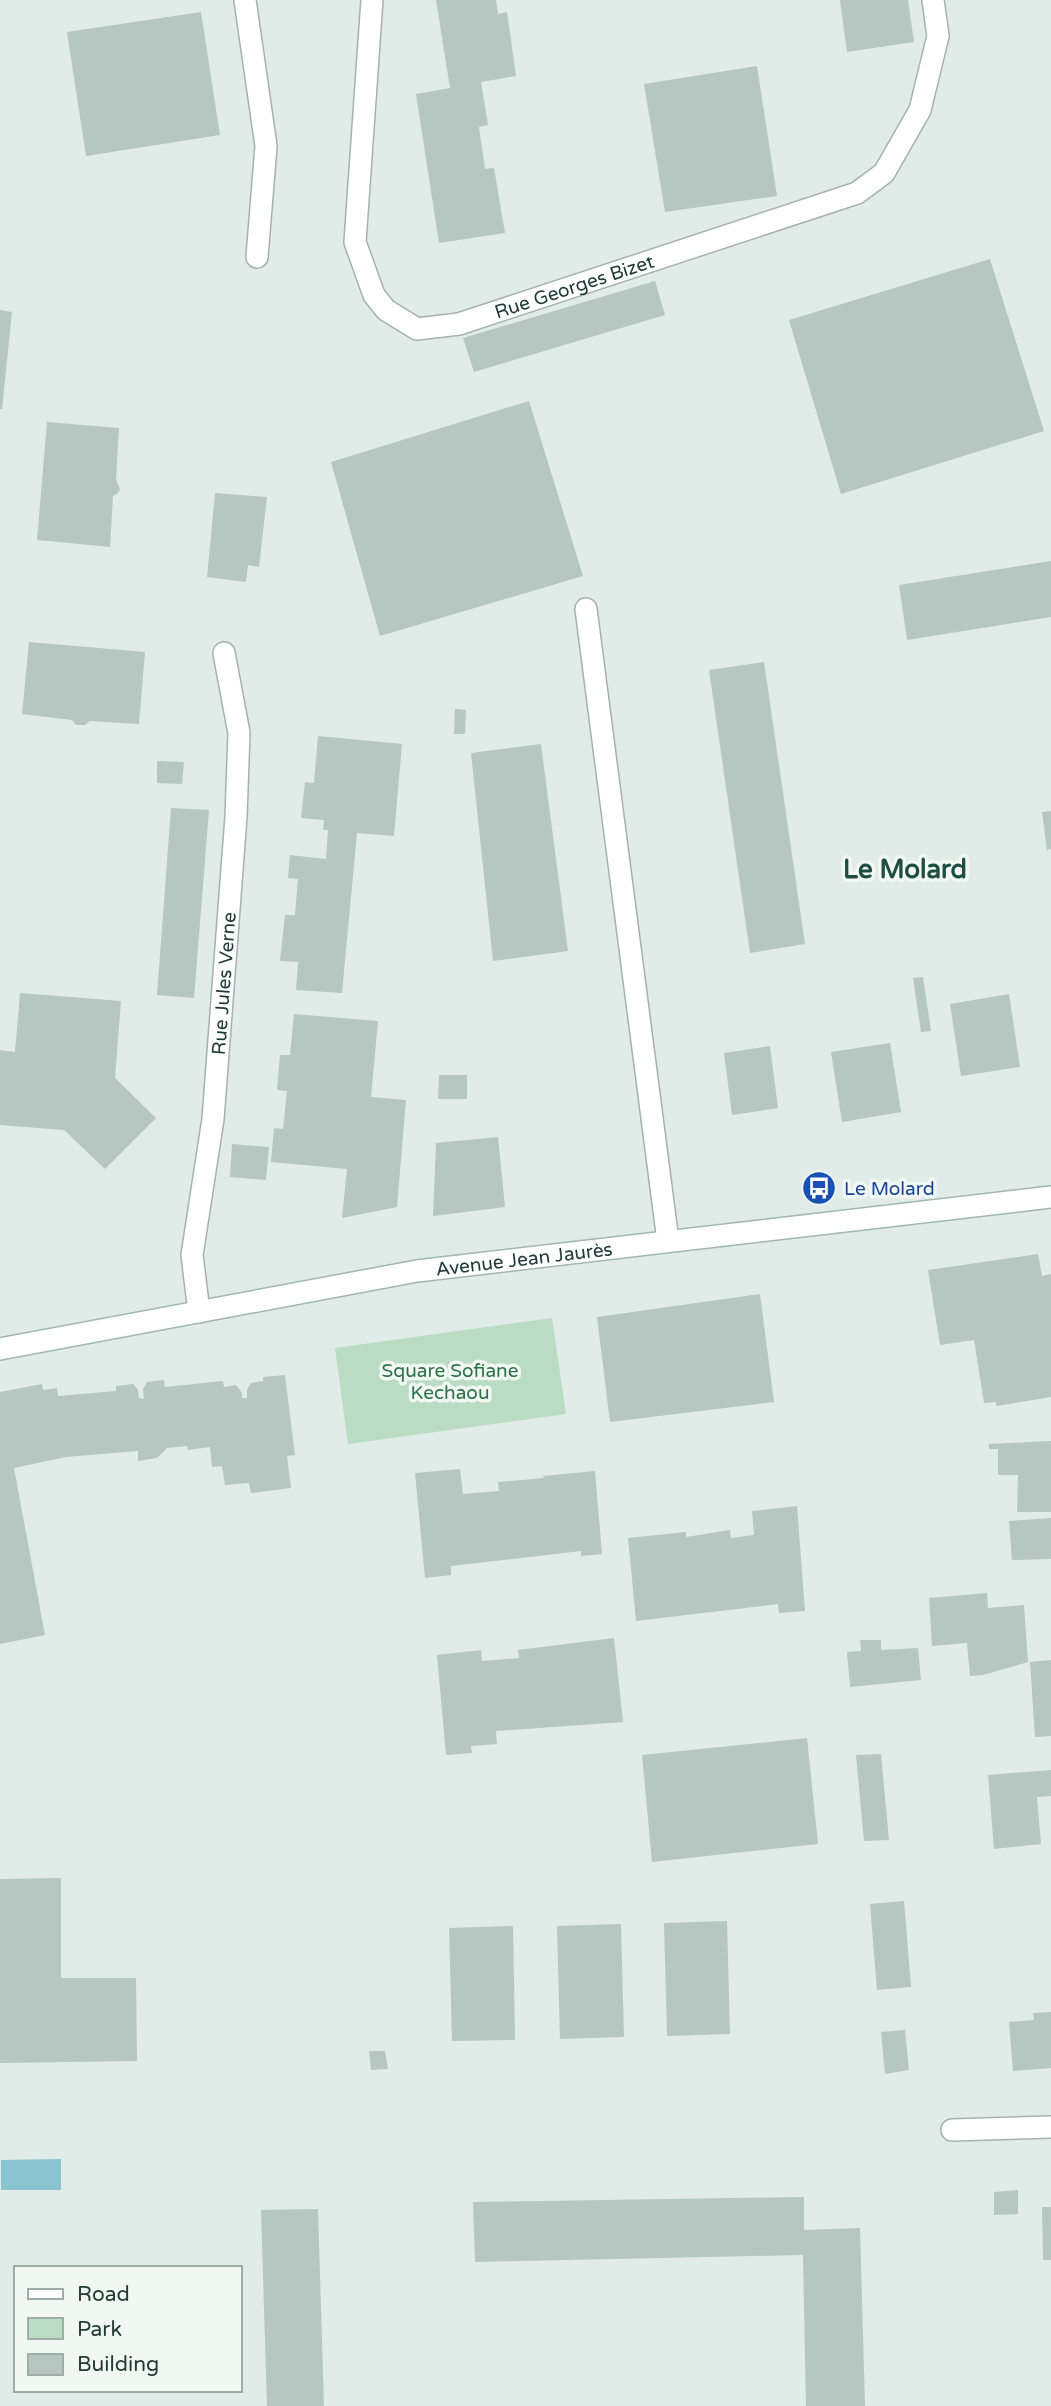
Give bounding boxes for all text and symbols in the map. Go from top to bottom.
street label: Rue Georges Bizet [492,251,657,324]
district label: Le Molard [843,854,967,885]
street label: Rue Jules Verne [208,911,241,1056]
bus stop icon: Le Molard [800,1169,838,1207]
place label: Le Molard [844,1178,935,1200]
street label: Avenue Jean Jaurès [435,1238,614,1281]
park label: Square Sofiane Kechaou [382,1360,518,1404]
legend [14,2266,242,2392]
text: Road [77,2282,130,2307]
text: Park [77,2317,122,2342]
text: Building [77,2352,159,2377]

